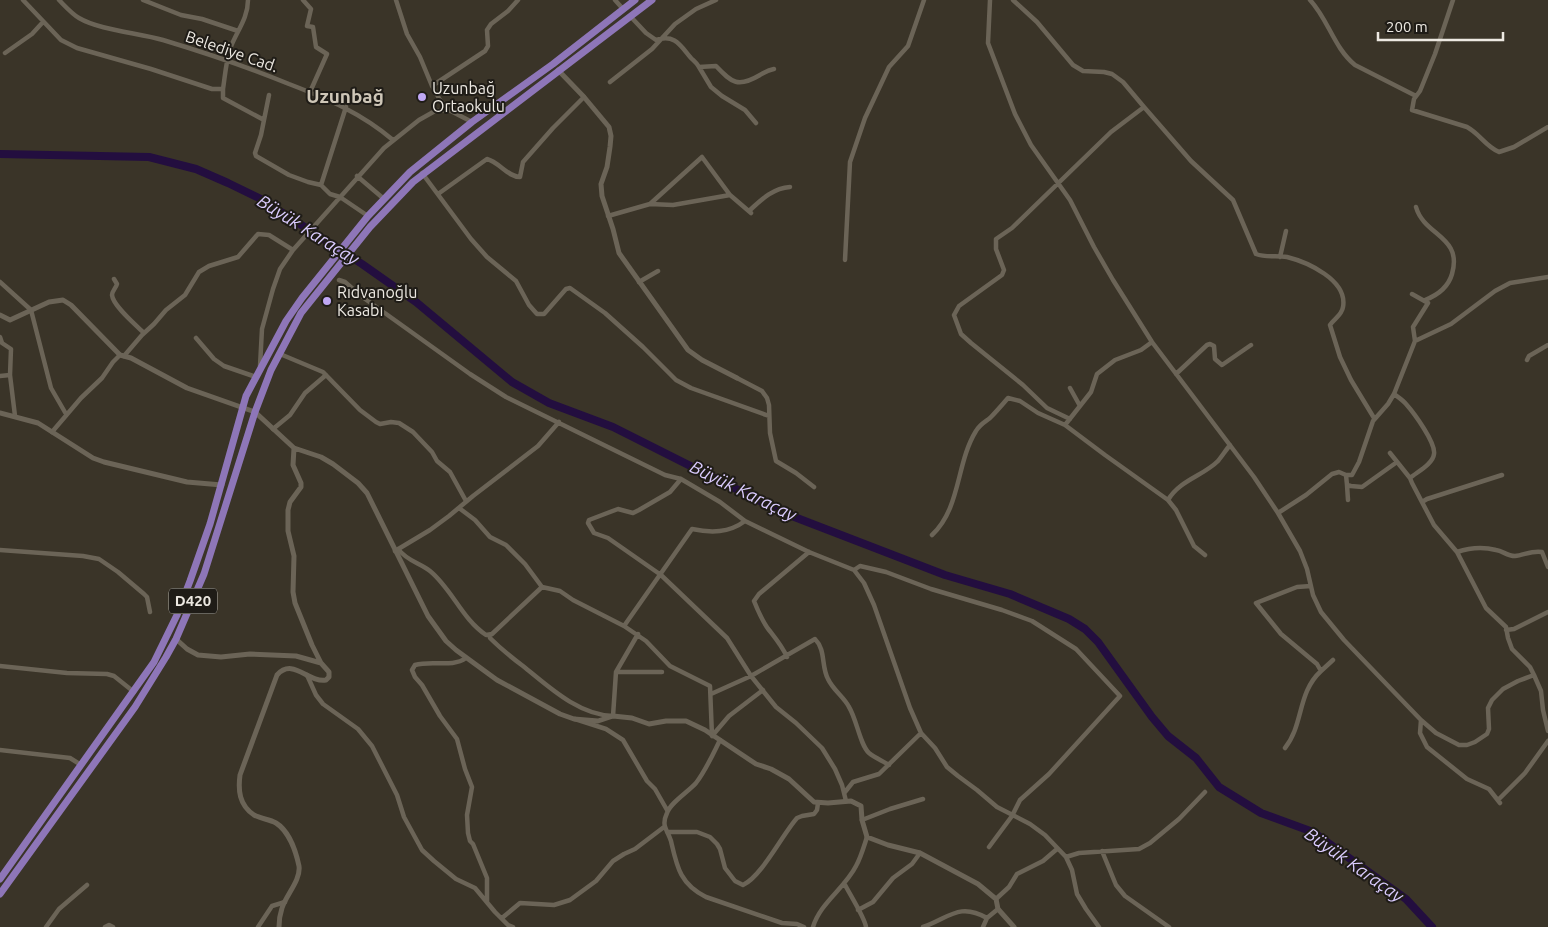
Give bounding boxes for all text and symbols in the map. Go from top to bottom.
scale bar [1378,10,1503,42]
text: 200 m [1386,18,1428,35]
street label: Belediye Cad. [183,27,281,75]
place label: Uzunbağ Ortaokulu [432,79,505,115]
district label: Uzunbağ [306,85,384,107]
marker: Uzunbağ Ortaokulu [416,91,428,103]
water label: Büyük Karaçay [254,190,363,269]
place label: Rıdvanoğlu Kasabı [337,283,417,319]
marker: Rıdvanoğlu Kasabı [321,295,333,307]
water label: Büyük Karaçay [687,456,800,525]
road number: D420 [169,588,217,614]
water label: Büyük Karaçay [1302,823,1408,906]

